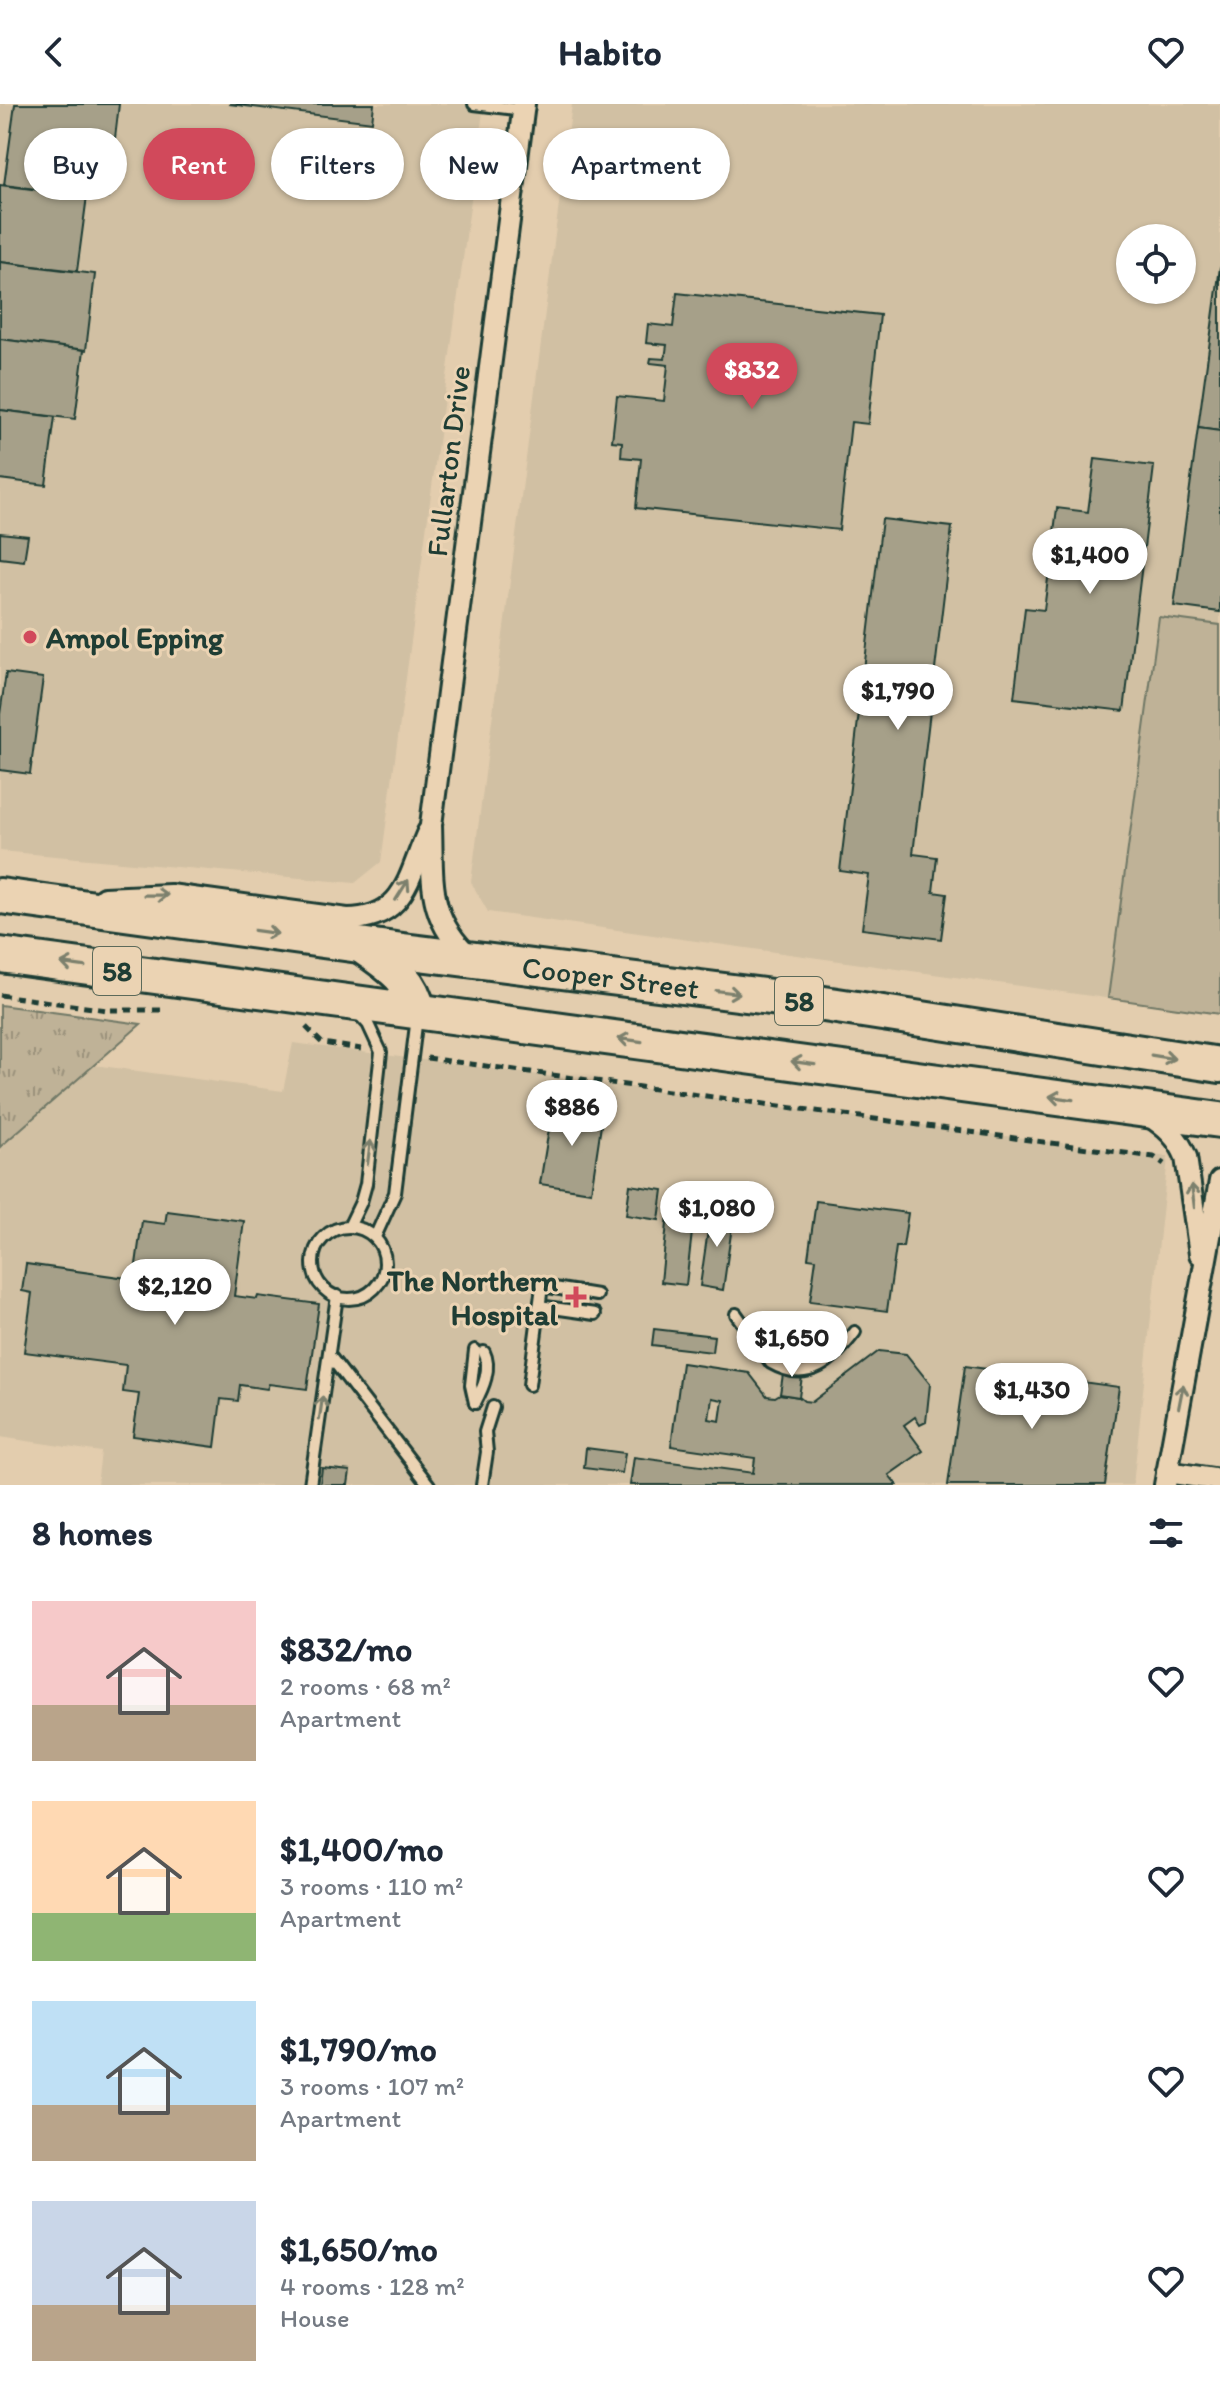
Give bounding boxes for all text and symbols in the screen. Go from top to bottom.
icon: back [32,30,76,74]
icon: heart [1144,30,1188,74]
text: Habito [558,31,662,74]
chip: Buy [24,128,127,200]
chip: Rent [143,128,255,200]
chip: Filters [271,128,404,200]
chip: New [420,128,527,200]
chip: Apartment [543,128,730,200]
map controls [1116,224,1196,304]
button: locate [1116,224,1196,304]
pin: $832 [705,343,799,411]
text: $832 [724,353,780,385]
street label: Fullarton Drive [418,363,478,559]
pin: $1,400 [1025,528,1155,596]
text: $1,400 [1050,538,1130,570]
place label: Ampol Epping [45,619,224,656]
marker: Ampol Epping [21,628,39,646]
pin: $1,790 [833,664,963,732]
text: $1,790 [861,674,935,706]
one-way arrow [394,879,410,902]
one-way arrow [142,887,169,903]
one-way arrow [253,925,278,940]
road number: 58 [93,947,141,995]
street label: Cooper Street [520,948,701,1006]
one-way arrow [60,957,86,972]
road number: 58 [775,977,823,1025]
one-way arrow [714,984,741,999]
one-way arrow [618,1032,644,1047]
one-way arrow [1150,1050,1175,1065]
one-way arrow [791,1055,816,1070]
pin: $886 [525,1080,619,1148]
text: $886 [544,1090,600,1122]
one-way arrow [1048,1090,1075,1105]
one-way arrow [362,1139,377,1166]
pin: $1,080 [652,1181,782,1249]
one-way arrow [1185,1183,1200,1210]
text: $1,080 [678,1191,756,1223]
pin: $2,120 [110,1259,240,1327]
place label: The Northern Hospital [386,1262,559,1333]
text: $2,120 [138,1269,212,1301]
marker: The Northern Hospital [565,1286,587,1308]
pin: $1,650 [727,1311,857,1379]
text: $1,650 [755,1321,829,1353]
pin: $1,430 [967,1363,1097,1431]
text: $1,430 [993,1373,1071,1405]
one-way arrow [1174,1383,1189,1409]
one-way arrow [314,1396,329,1421]
icon: filters [1144,1511,1188,1555]
text: 8 homes [32,1513,153,1554]
text: $832/mo [280,1629,412,1670]
icon: home [96,1633,192,1729]
icon: heart [1144,1659,1188,1703]
text: 2 rooms · 68 m² [280,1670,451,1702]
text: Apartment [280,1702,401,1734]
text: $1,400/mo [280,1829,444,1870]
icon: home [96,1833,192,1929]
icon: heart [1144,1859,1188,1903]
text: 3 rooms · 110 m² [280,1870,463,1902]
text: Apartment [280,1902,401,1934]
text: $1,790/mo [280,2029,437,2070]
icon: home [96,2033,192,2129]
icon: heart [1144,2059,1188,2103]
text: 3 rooms · 107 m² [280,2070,464,2102]
text: Apartment [280,2102,401,2134]
text: $1,650/mo [280,2229,438,2270]
icon: home [96,2233,192,2329]
icon: heart [1144,2259,1188,2303]
text: 4 rooms · 128 m² [280,2270,465,2302]
text: House [280,2302,350,2334]

